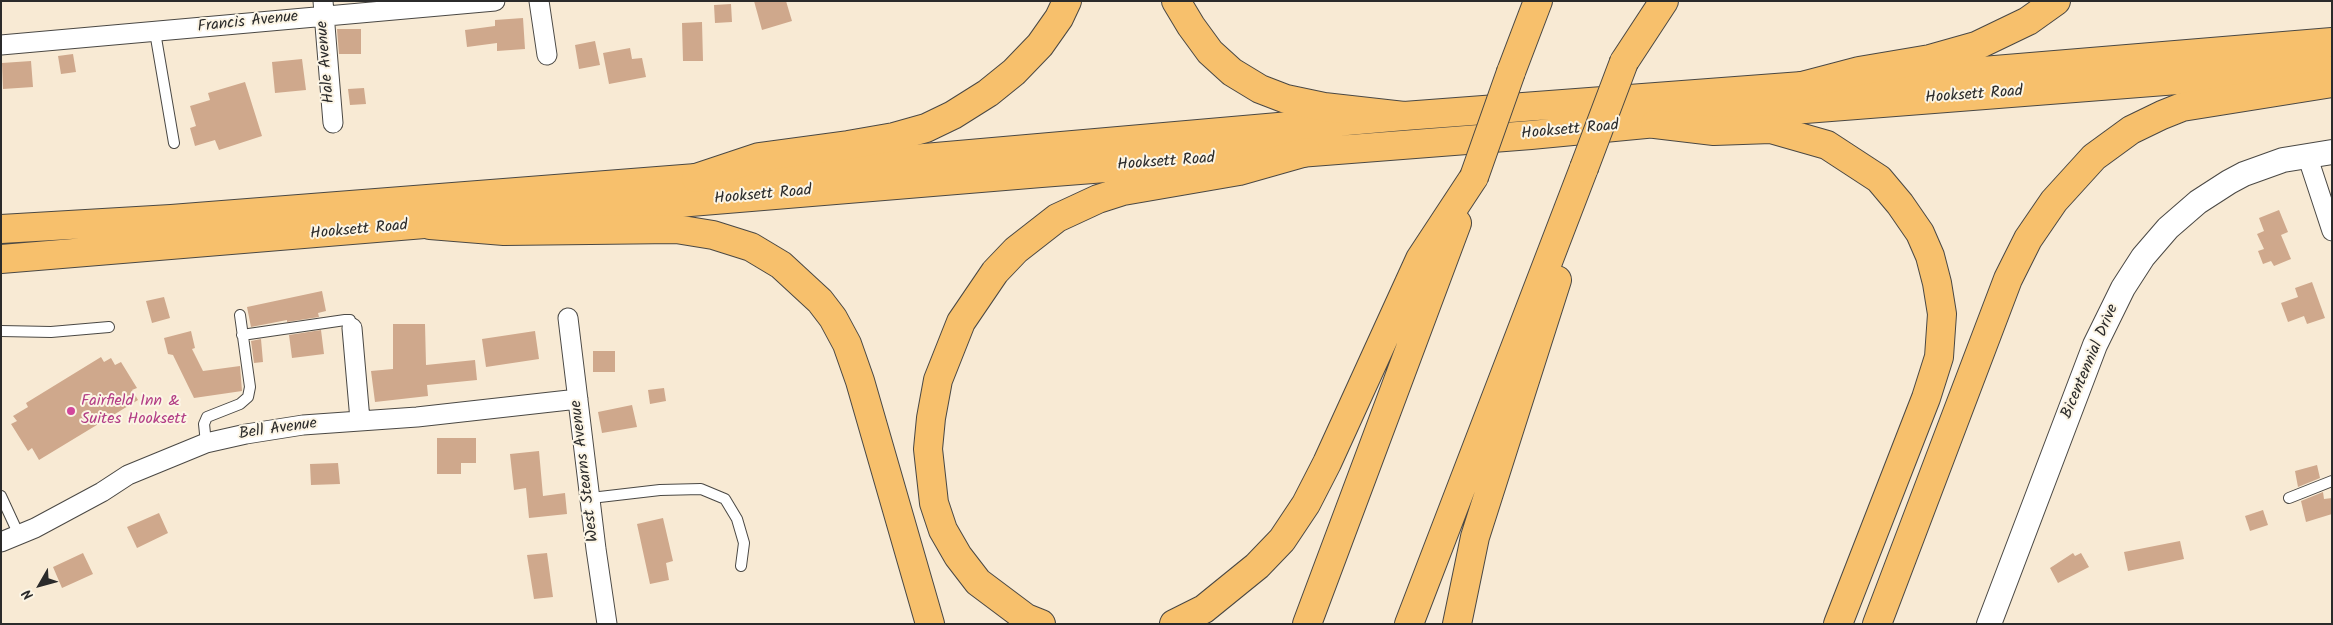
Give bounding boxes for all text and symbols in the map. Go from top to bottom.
street label: Francis Avenue [197,8,299,38]
street label: Hale Avenue [314,20,340,104]
street label: Hooksett Road [1925,83,2023,109]
street label: Hooksett Road [1521,117,1619,145]
street label: Hooksett Road [1117,150,1215,176]
street label: Hooksett Road [714,182,812,210]
street label: Hooksett Road [310,217,408,245]
street label: Bicentennial Drive [2058,302,2124,422]
place label: Fairfield Inn & Suites Hooksett [81,392,187,430]
street label: West Stearns Avenue [568,399,604,543]
marker: Fairfield Inn & Suites Hooksett [65,405,77,417]
street label: Bell Avenue [238,415,318,445]
north arrow [15,560,65,610]
text: N [17,584,40,604]

